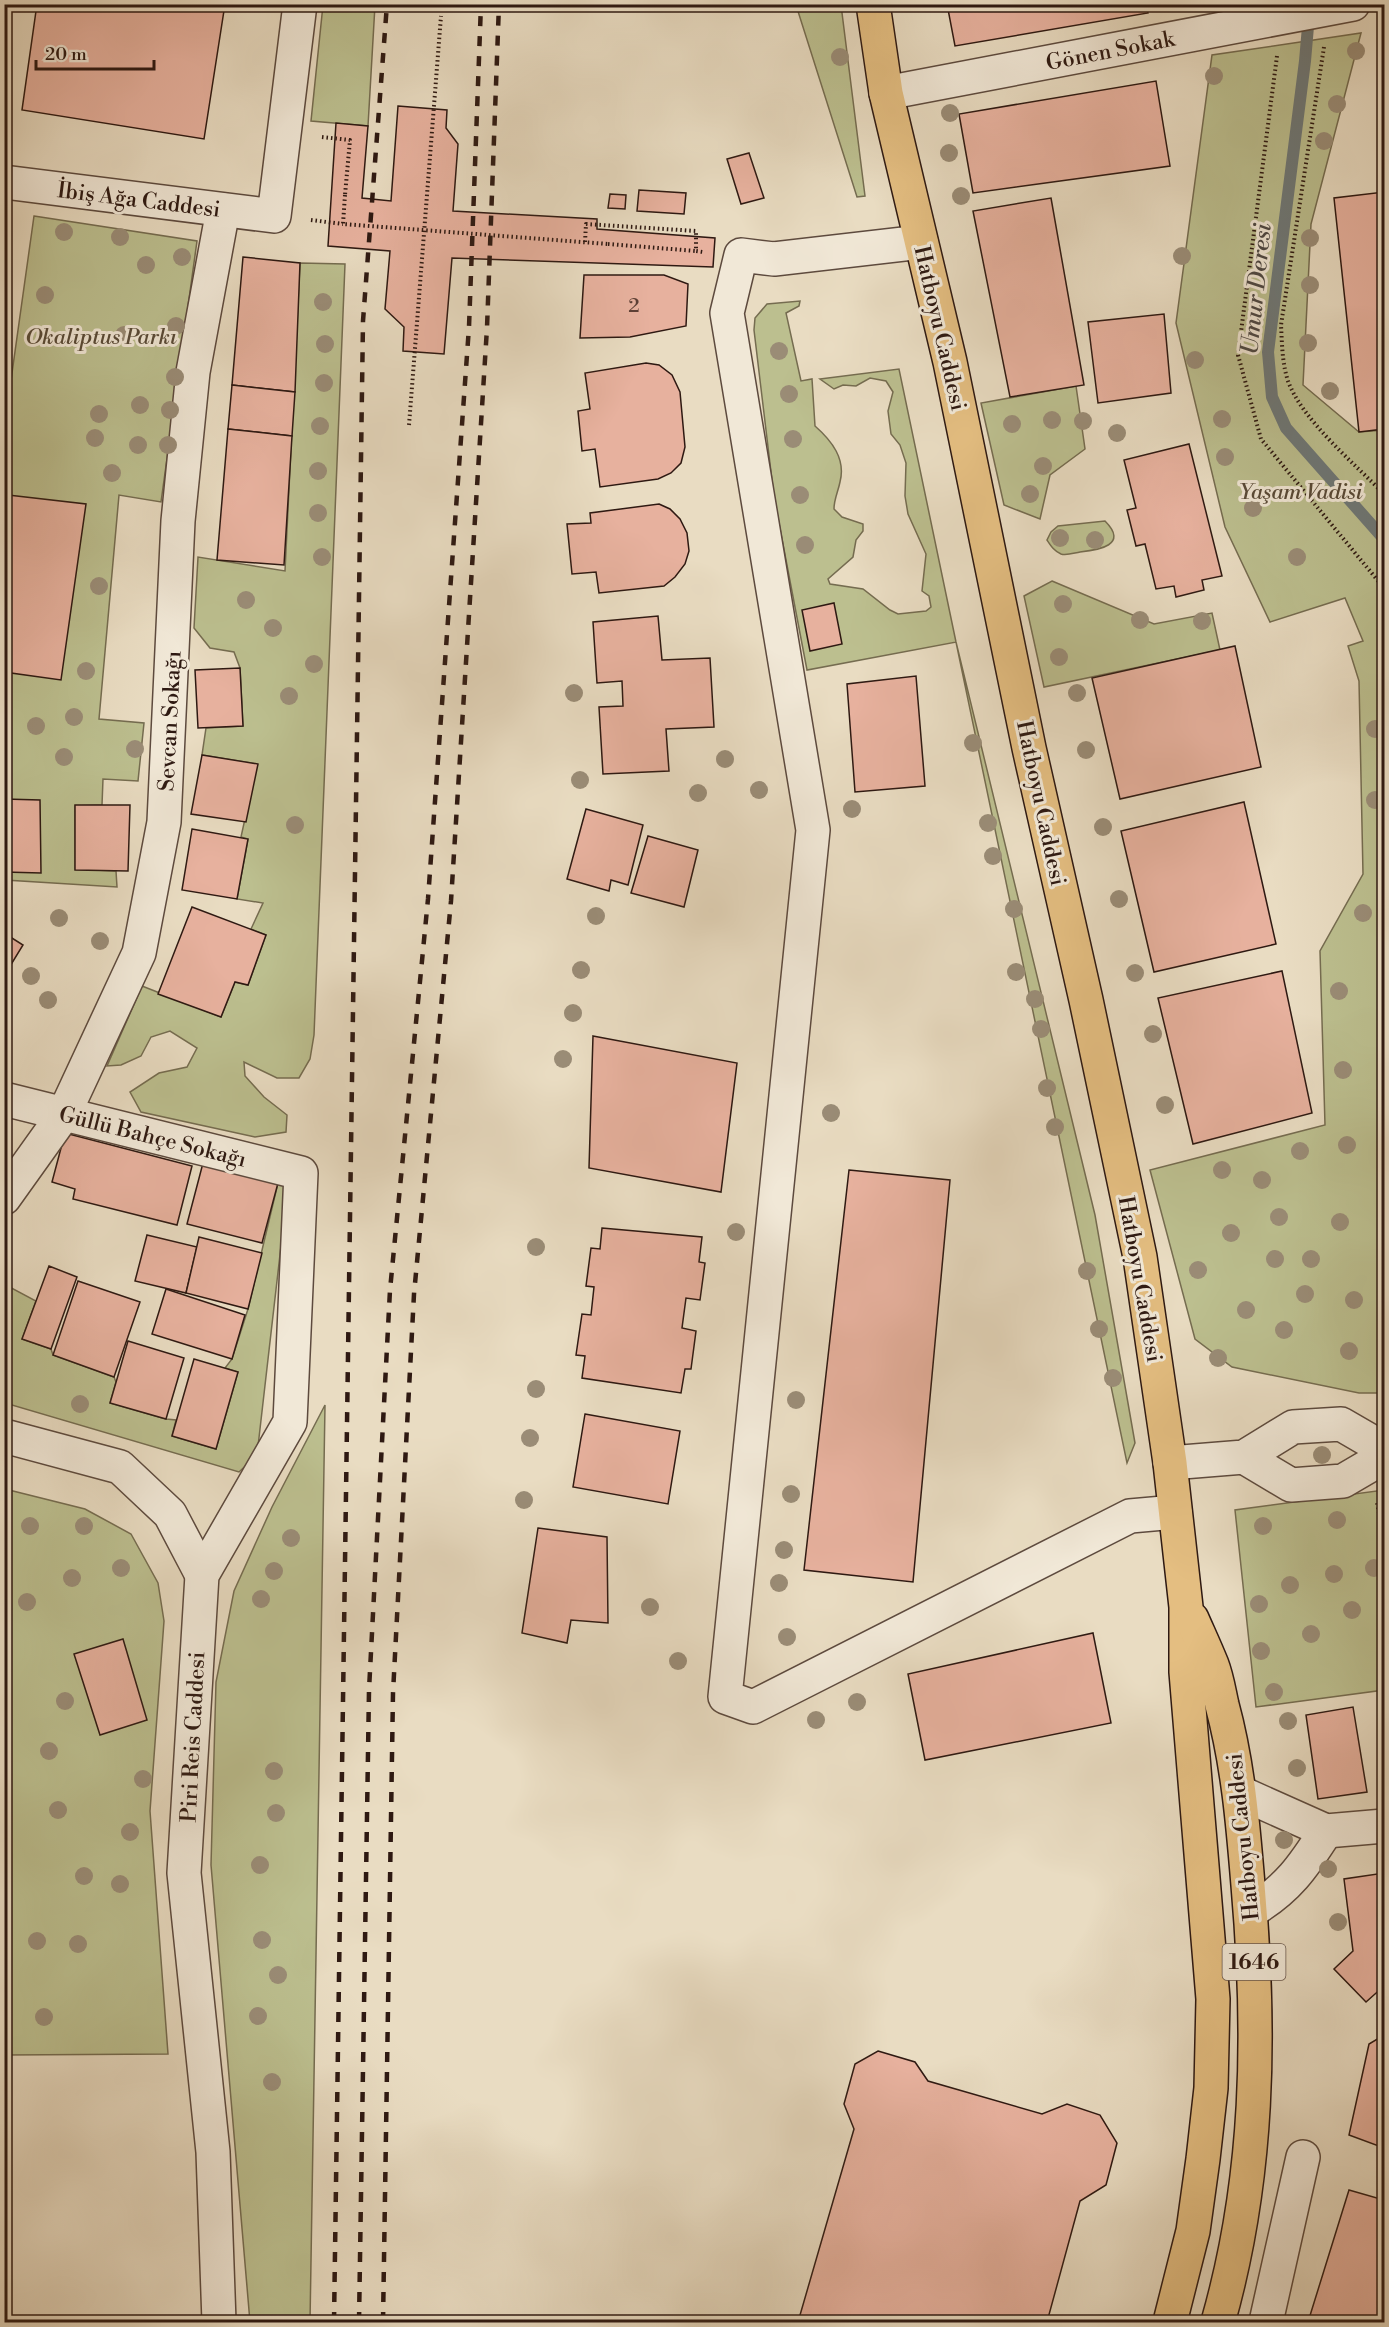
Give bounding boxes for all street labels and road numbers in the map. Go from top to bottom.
street label: Gönen Sokak [1044,26,1178,77]
street label: İbiş Ağa Caddesi [56,176,222,224]
street label: Hatboyu Caddesi [907,243,972,413]
street label: Sevcan Sokağı [153,650,188,792]
street label: Hatboyu Caddesi [1010,718,1071,888]
street label: Güllü Bahçe Sokağı [56,1101,249,1174]
street label: Hatboyu Caddesi [1112,1194,1167,1364]
street label: Piri Reis Caddesi [176,1651,211,1823]
street label: Hatboyu Caddesi [1221,1752,1266,1922]
road number: 1646 [1222,1944,1286,1980]

